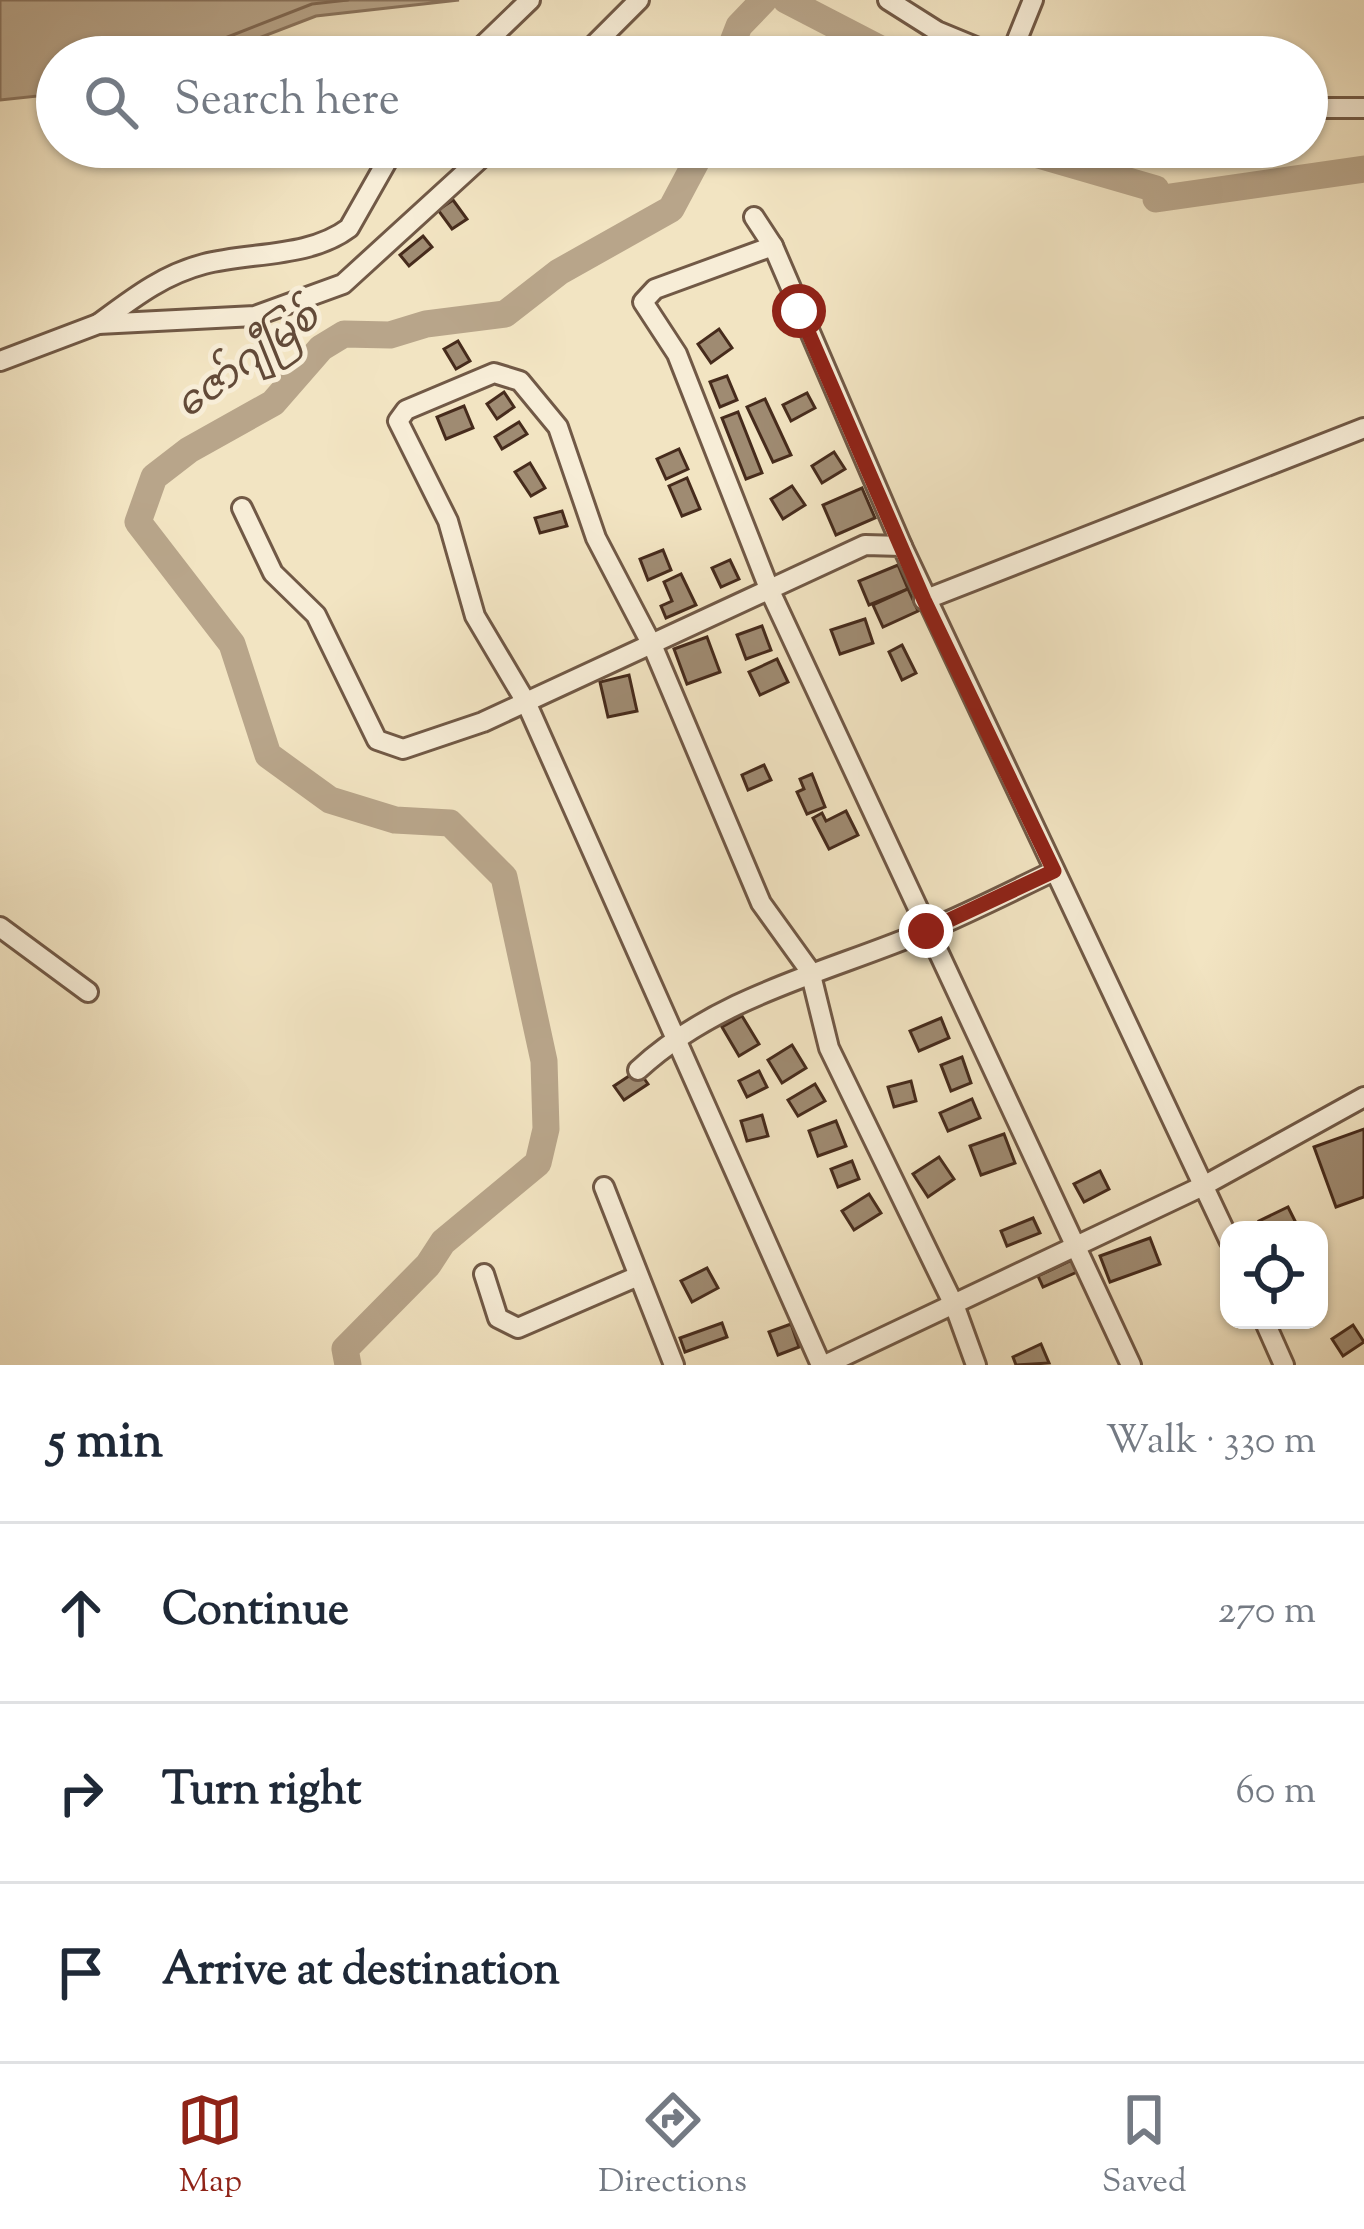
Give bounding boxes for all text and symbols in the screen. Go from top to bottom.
search box [36,36,1328,168]
icon: search [78,69,144,135]
text: Search here [174,70,400,135]
route start [772,284,826,338]
water label: ဇော်ဂျီမြစ် [164,287,335,434]
route end [899,904,953,958]
map controls [1220,1221,1328,1329]
button: locate [1220,1221,1328,1329]
text: 5 min [48,1407,163,1480]
text: Walk · 330 m [1106,1415,1316,1471]
icon: ahead [48,1580,114,1646]
text: Continue [162,1580,349,1645]
text: 270 m [1218,1585,1316,1641]
icon: right [48,1760,114,1826]
text: Turn right [162,1760,361,1825]
text: 60 m [1235,1765,1316,1821]
icon: arrive [48,1940,114,2006]
text: Arrive at destination [162,1940,560,2005]
tab: Map [177,2087,243,2207]
tab: Directions [598,2087,747,2207]
tab: Saved [1102,2087,1187,2207]

